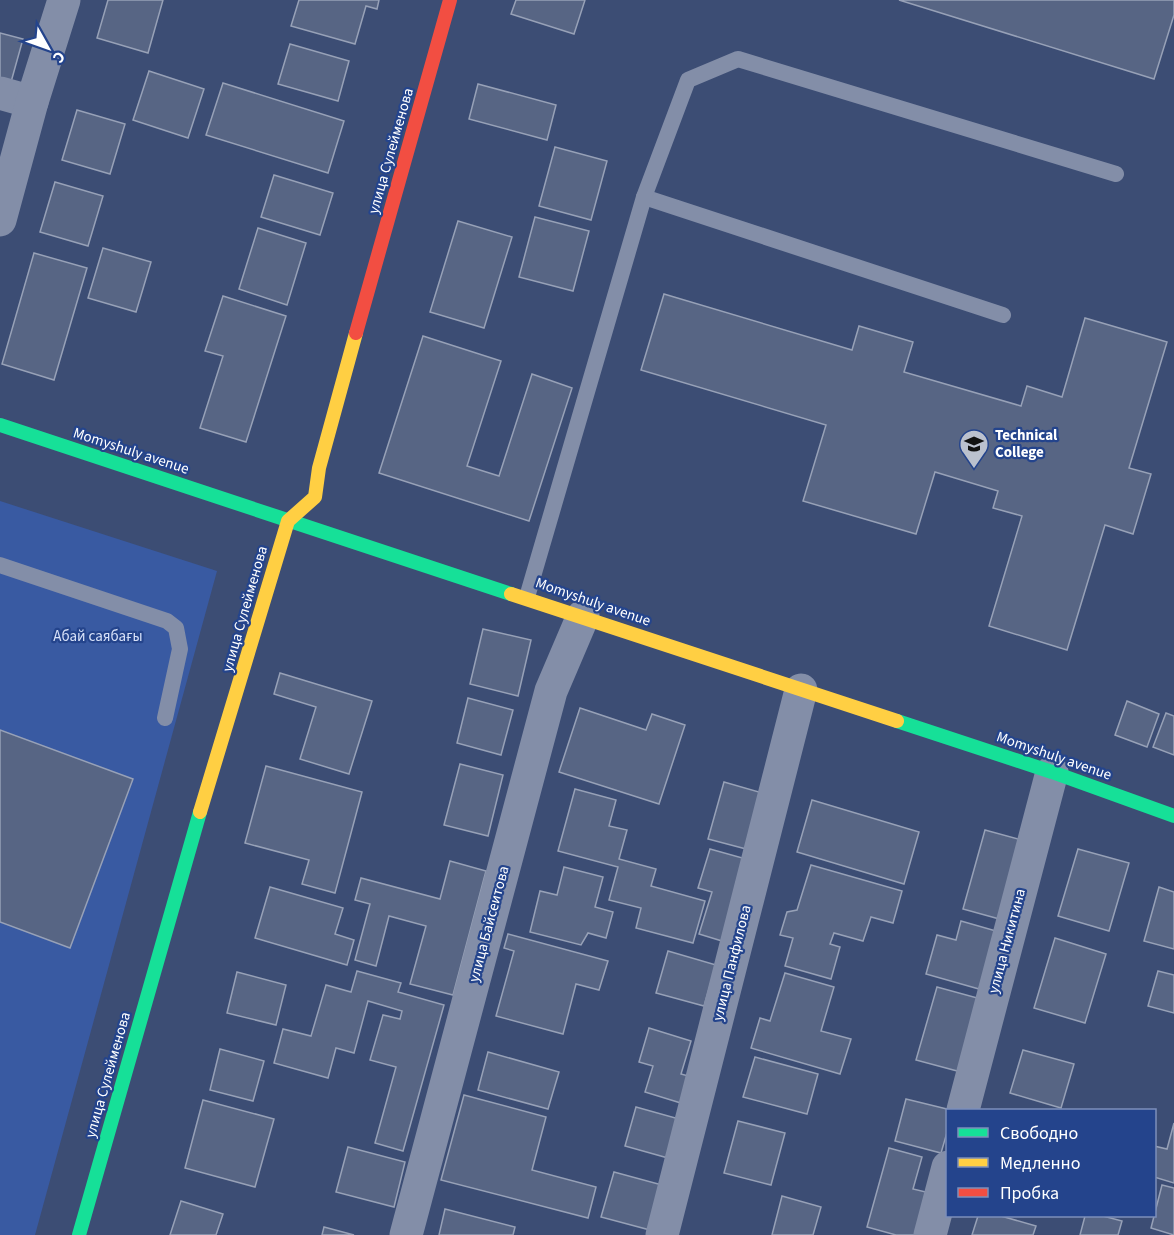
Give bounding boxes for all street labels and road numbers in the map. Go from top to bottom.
street label: улица Сулейменова [363,86,419,216]
street label: Momyshuly avenue [70,422,192,480]
street label: улица Сулейменова [217,544,273,674]
street label: Momyshuly avenue [533,572,653,632]
street label: Momyshuly avenue [994,726,1114,786]
street label: улица Байсеитова [463,864,515,984]
street label: улица Никитина [983,886,1031,996]
street label: улица Панфилова [707,903,757,1023]
street label: улица Сулейменова [80,1010,136,1140]

